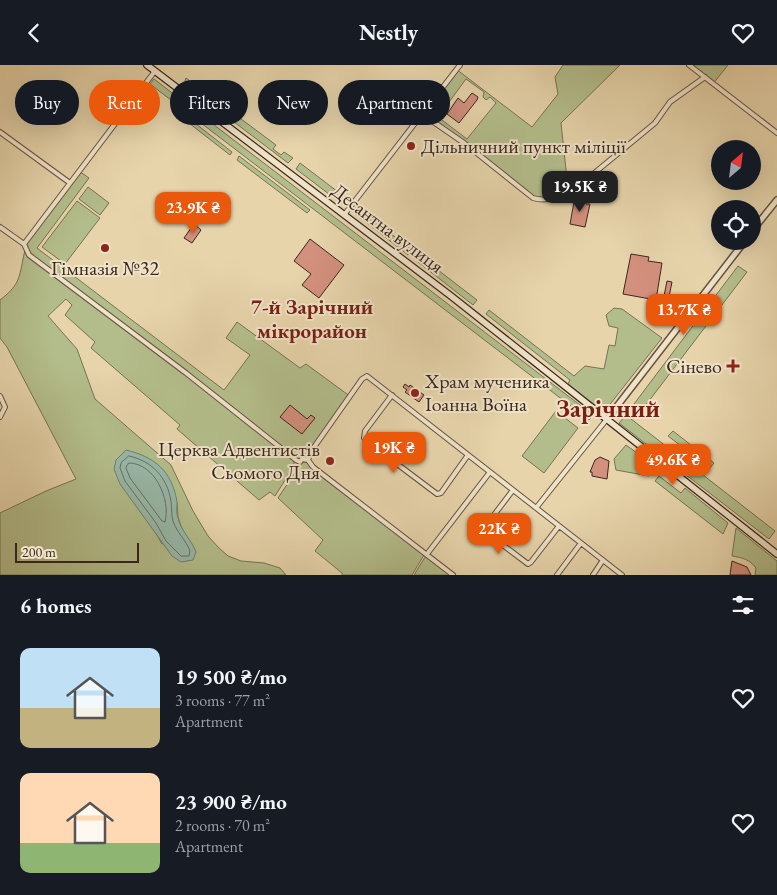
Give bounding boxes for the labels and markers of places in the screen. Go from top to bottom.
place label: Дільничний пункт міліції [421,133,627,159]
marker: Дільничний пункт міліції [405,140,417,152]
pin: 19.5K ₴ [534,171,626,213]
pin: 23.9K ₴ [147,191,239,234]
marker: Гімназія №32 [99,242,111,254]
place label: Гімназія №32 [51,255,159,281]
pin: 13.7K ₴ [638,293,730,336]
place label: Сінево [666,353,722,379]
marker: Сінево [726,359,740,373]
place label: Храм мученика Іоанна Воїна [424,368,550,417]
marker: Храм мученика Іоанна Воїна [409,387,421,399]
pin: 19K ₴ [359,431,429,474]
place label: Церква Адвентистів Сьомого Дня [158,436,320,485]
pin: 49.6K ₴ [627,443,719,486]
marker: Церква Адвентистів Сьомого Дня [324,455,336,467]
pin: 22K ₴ [464,513,534,555]

